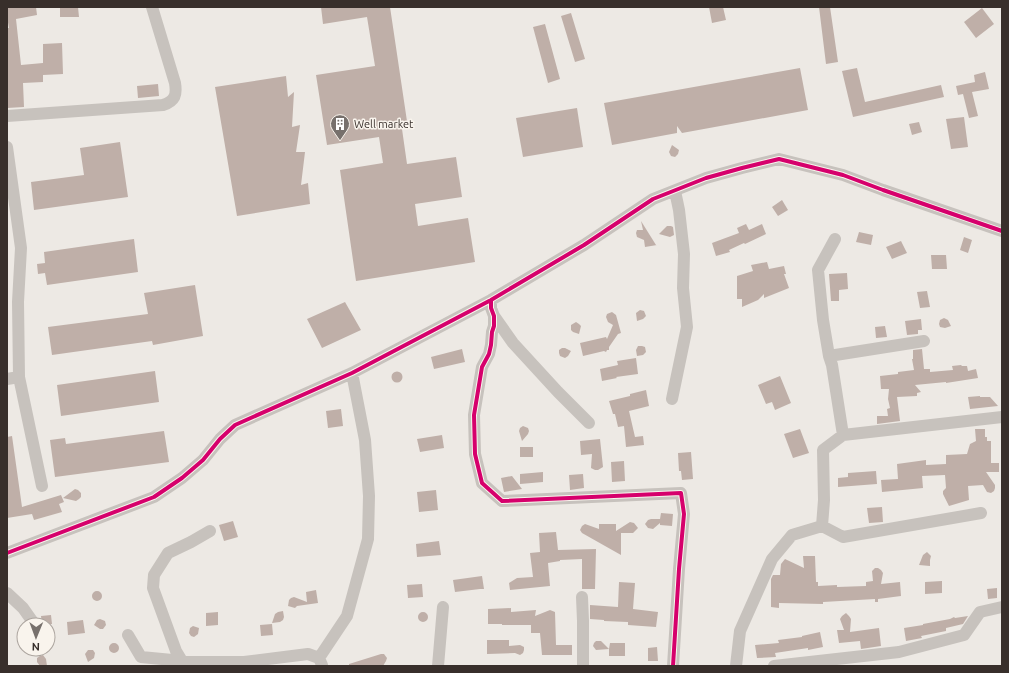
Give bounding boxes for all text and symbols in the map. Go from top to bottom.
building icon: Well market [329,113,351,141]
place label: Well market [354,118,414,130]
north arrow [16,617,56,657]
text: N [32,641,40,653]

